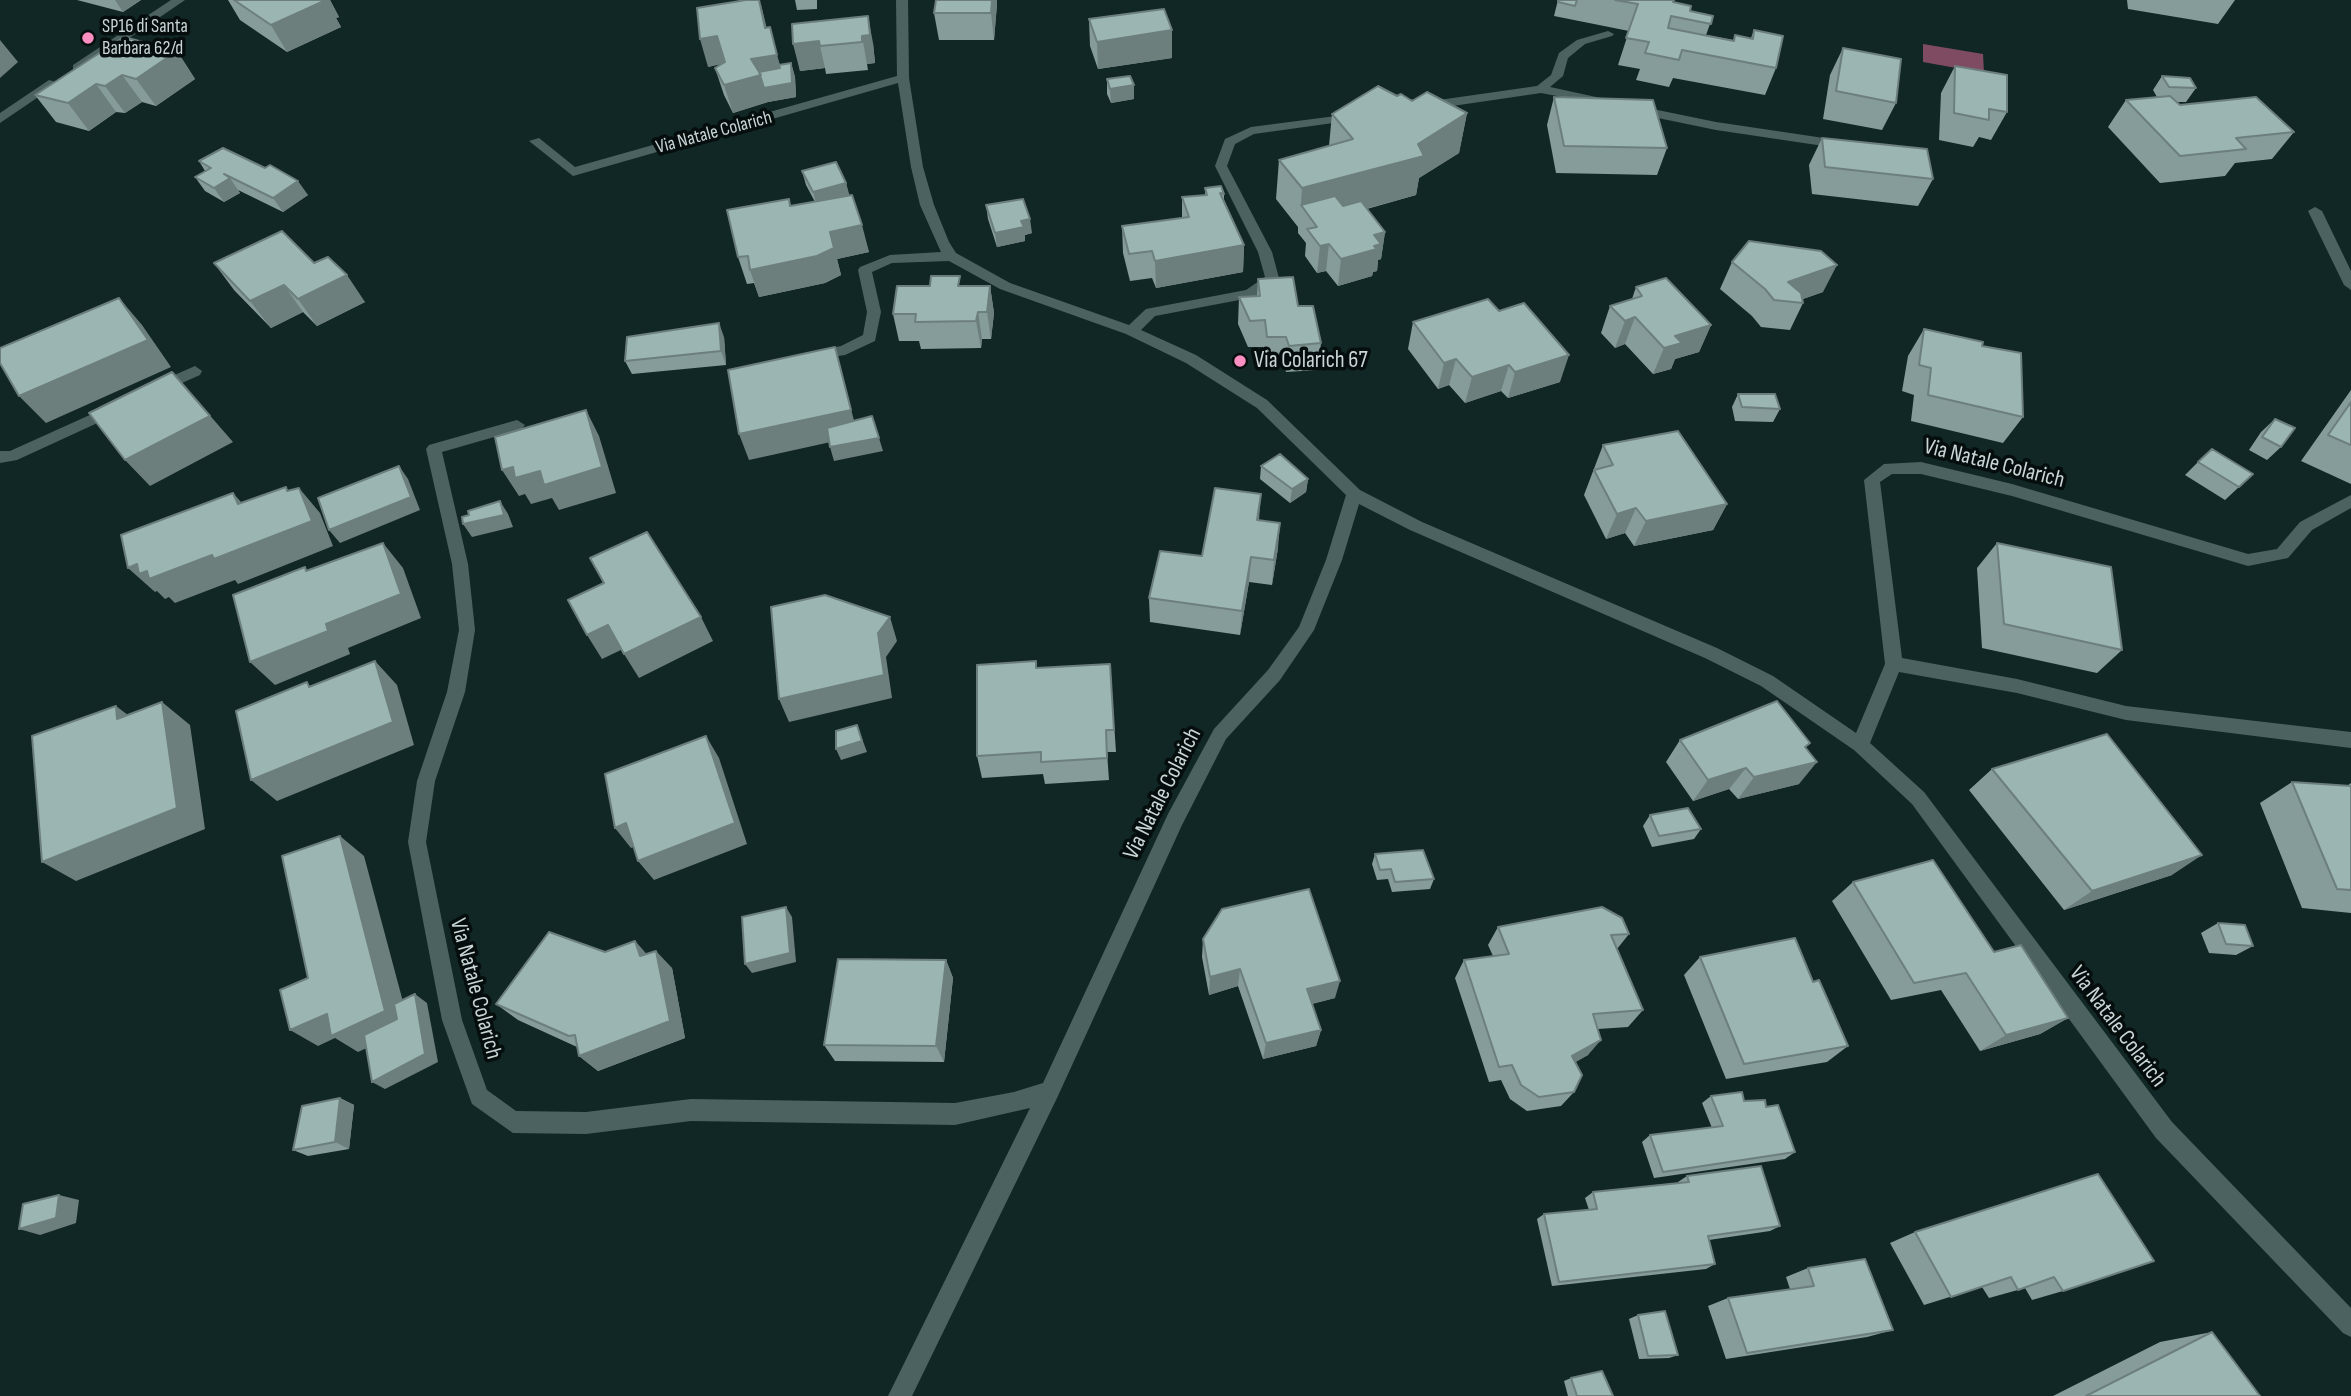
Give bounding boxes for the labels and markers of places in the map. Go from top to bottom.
place label: SP16 di Santa Barbara 62/d [102,16,188,60]
marker: SP16 di Santa Barbara 62/d [80,30,96,46]
place label: Via Colarich 67 [1254,347,1368,375]
marker: Via Colarich 67 [1232,353,1248,369]

